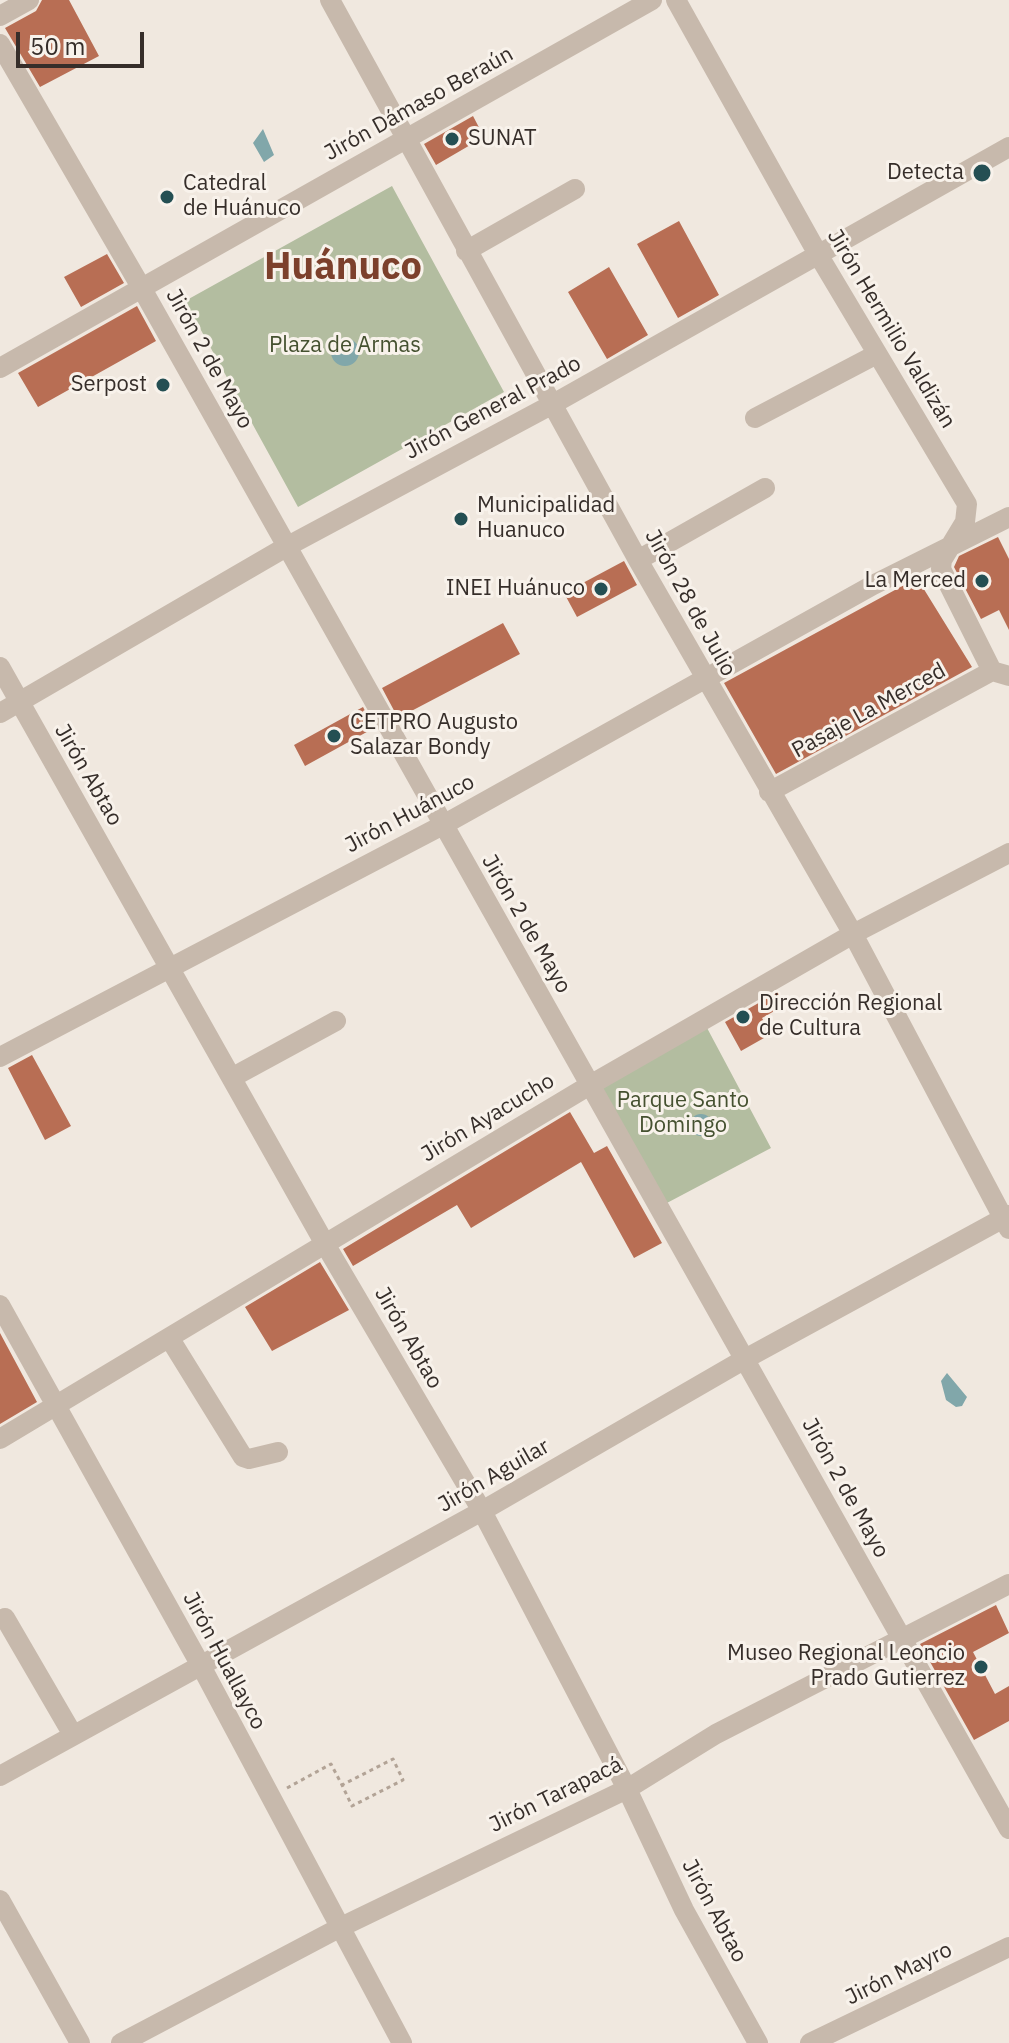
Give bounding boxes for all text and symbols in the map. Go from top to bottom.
scale bar [20,16,148,66]
text: 50 m [30,30,85,62]
street label: Jirón Dámaso Beraún [320,41,518,167]
place label: SUNAT [468,126,537,152]
marker: SUNAT [443,130,461,148]
place label: Detecta [887,160,964,186]
marker: Detecta [971,162,993,184]
place label: Catedral de Huánuco [183,171,301,222]
marker: Catedral de Huánuco [158,188,176,206]
street label: Jirón Hermilio Valdizán [821,225,961,433]
district label: Huánuco [264,245,422,291]
street label: Jirón 2 de Mayo [160,284,258,434]
park label: Plaza de Armas [269,333,421,359]
street label: Jirón General Prado [401,350,585,466]
place label: Serpost [71,372,147,398]
marker: Serpost [154,376,172,394]
place label: Municipalidad Huanuco [477,493,615,544]
marker: Municipalidad Huanuco [452,510,470,528]
street label: Jirón 28 de Julio [639,525,741,681]
place label: La Merced [864,568,966,594]
marker: La Merced [973,572,991,590]
place label: INEI Huánuco [446,576,585,602]
marker: INEI Huánuco [592,580,610,598]
street label: Pasaje La Merced [788,658,950,764]
place label: CETPRO Augusto Salazar Bondy [350,710,518,762]
street label: Jirón Abtao [48,719,128,831]
marker: CETPRO Augusto Salazar Bondy [325,727,343,745]
street label: Jirón Huánuco [341,769,479,859]
street label: Jirón 2 de Mayo [476,850,576,998]
place label: Dirección Regional de Cultura [759,991,942,1042]
marker: Dirección Regional de Cultura [734,1008,752,1026]
street label: Jirón Ayacucho [417,1068,559,1168]
park label: Parque Santo Domingo [617,1088,749,1140]
street label: Jirón Abtao [368,1282,448,1394]
street label: Jirón 2 de Mayo [796,1413,894,1563]
street label: Jirón Aguilar [434,1434,554,1518]
street label: Jirón Huallayco [177,1588,271,1734]
place label: Museo Regional Leoncio Prado Gutierrez [727,1641,965,1692]
marker: Museo Regional Leoncio Prado Gutierrez [972,1658,990,1676]
street label: Jirón Tarapacá [485,1751,627,1839]
street label: Jirón Abtao [676,1855,752,1967]
street label: Jirón Mayro [841,1937,957,2011]

